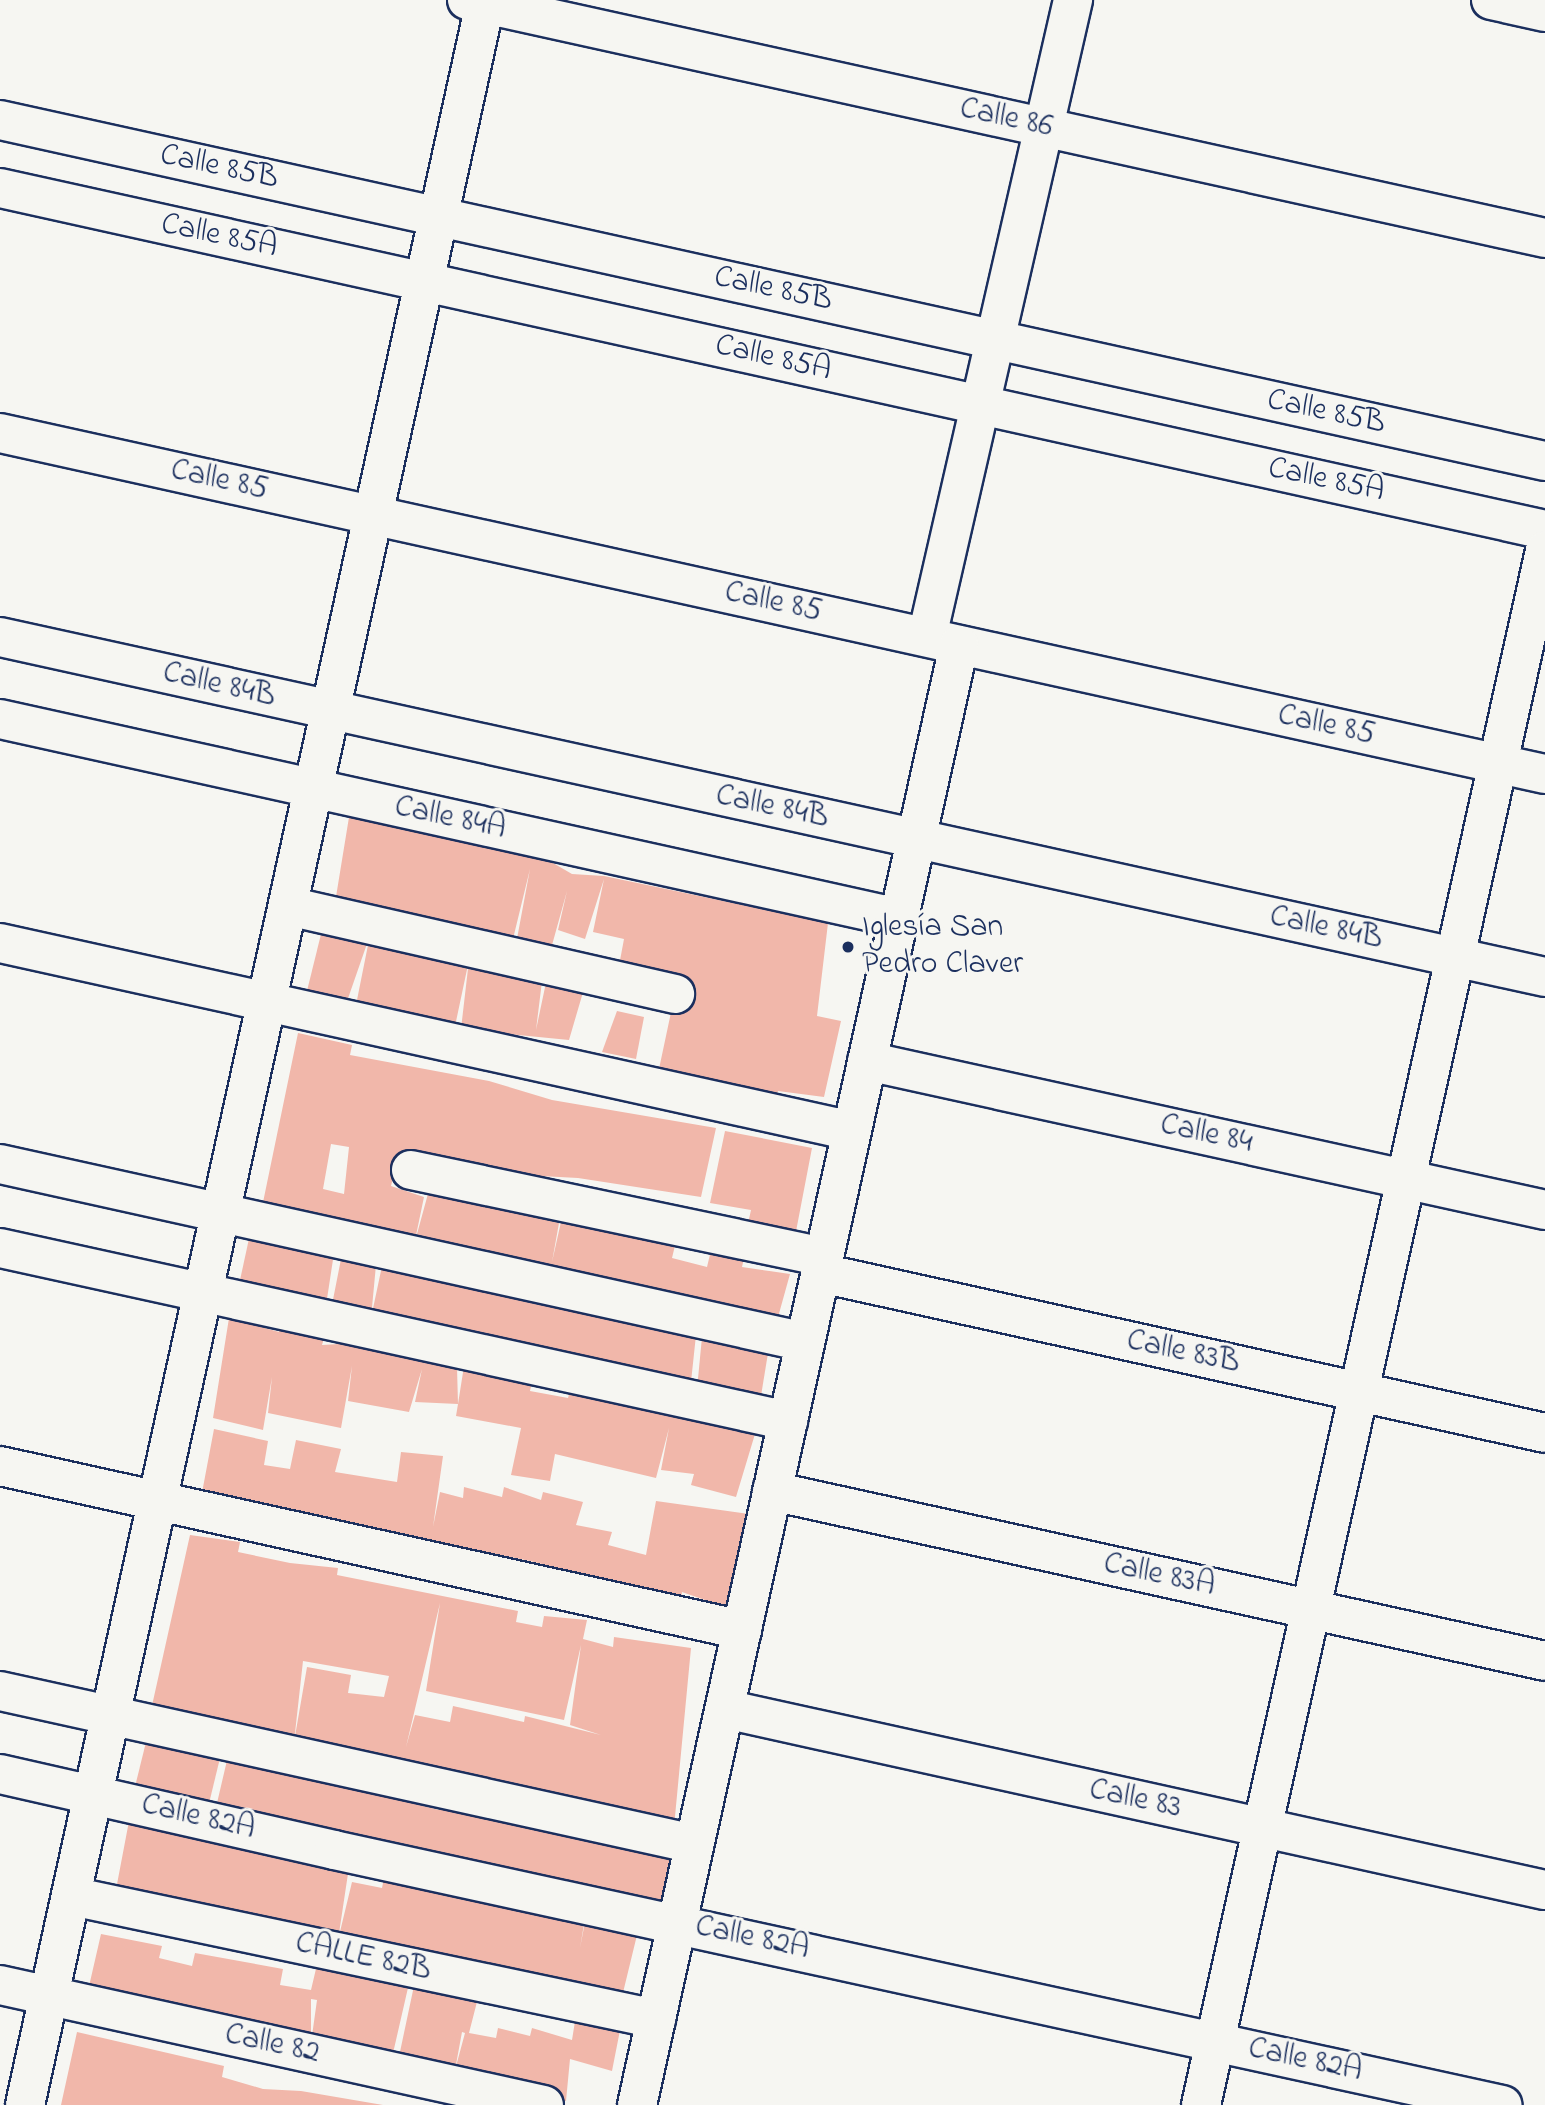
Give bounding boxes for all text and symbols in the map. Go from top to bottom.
street label: Calle 86 [956,90,1056,148]
street label: Calle 85B [156,137,282,199]
street label: Calle 85A [157,206,281,268]
street label: Calle 85B [710,259,836,321]
street label: Calle 85A [711,327,835,391]
street label: Calle 85B [1263,382,1389,444]
street label: Calle 85A [1264,450,1388,512]
street label: Calle 85 [167,452,271,510]
street label: Calle 85 [721,574,825,632]
street label: Calle 84B [159,654,279,718]
street label: Calle 85 [1274,697,1378,755]
street label: Calle 84B [712,777,832,839]
street label: Calle 84A [391,788,509,850]
street label: Calle 84B [1266,898,1386,960]
place label: Iglesía San Pedro Claver [862,910,1023,985]
marker: Iglesía San Pedro Claver [840,939,856,955]
street label: Calle 84 [1156,1107,1256,1163]
street label: Calle 83B [1123,1322,1243,1384]
street label: Calle 83A [1100,1545,1218,1607]
street label: Calle 83 [1085,1772,1185,1828]
street label: Calle 82A [137,1786,259,1850]
street label: Calle 82A [691,1908,813,1970]
street label: CALLE 82B [292,1925,434,1991]
street label: Calle 82 [221,2016,323,2074]
street label: Calle 82A [1244,2030,1366,2092]

